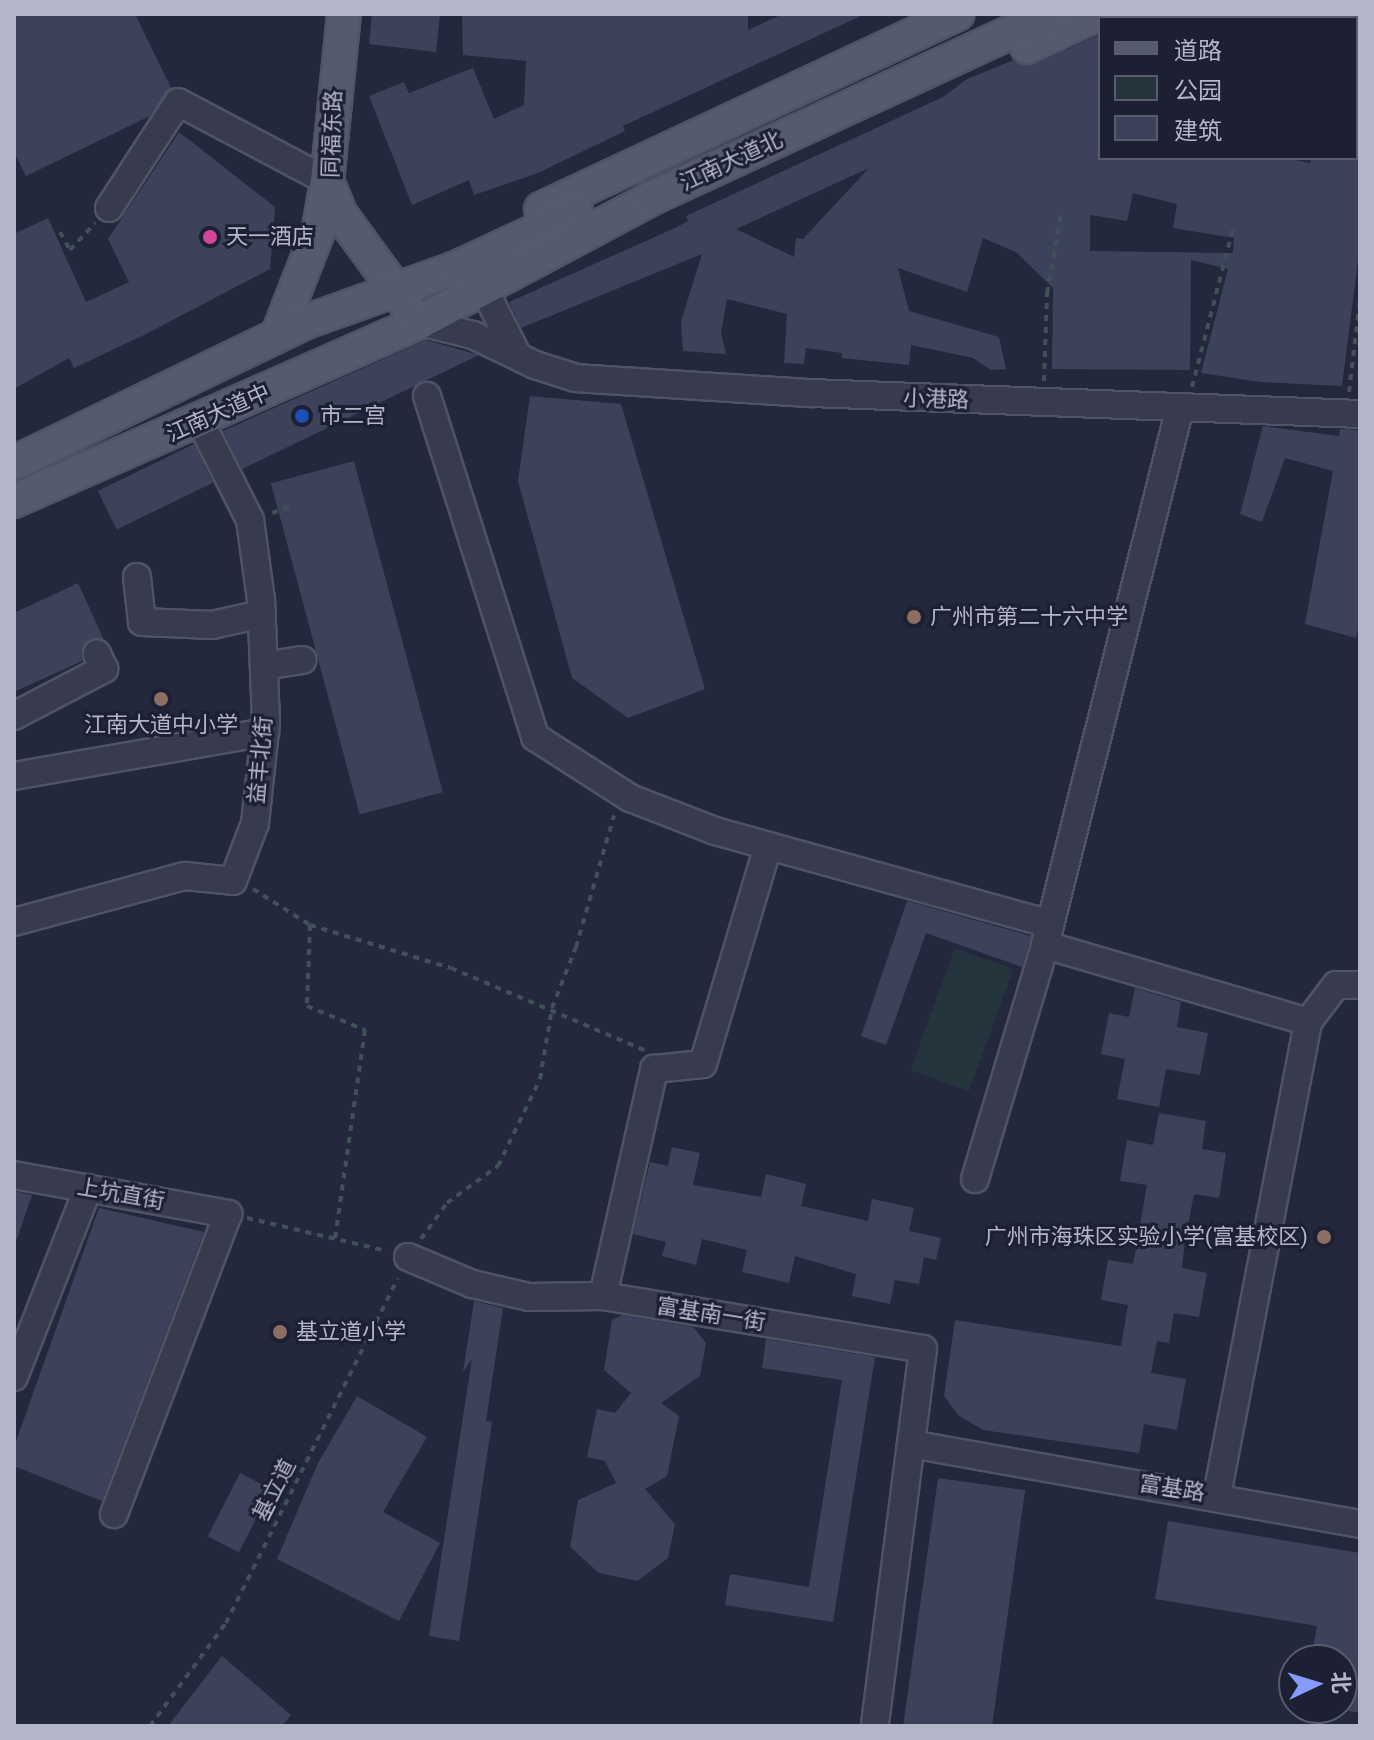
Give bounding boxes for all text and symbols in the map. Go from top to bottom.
legend [1098,16,1358,160]
text: 道路 [1174,37,1222,65]
text: 公园 [1174,77,1222,105]
street label: 同福东路 [317,90,347,178]
text: 建筑 [1174,117,1222,145]
street label: 江南大道北 [676,126,786,196]
place label: 天一酒店 [226,224,314,250]
marker: 天一酒店 [201,228,219,246]
street label: 江南大道中 [162,379,274,447]
street label: 小港路 [903,385,969,413]
place label: 市二宫 [320,403,386,429]
marker: 市二宫 [291,405,313,427]
place label: 广州市第二十六中学 [930,604,1128,630]
marker: 广州市第二十六中学 [905,608,923,626]
marker: 江南大道中小学 [152,690,170,708]
place label: 江南大道中小学 [84,712,238,738]
street label: 益丰北街 [243,715,277,805]
street label: 上坑直街 [75,1173,167,1215]
place label: 广州市海珠区实验小学(富基校区) [985,1224,1308,1250]
marker: 广州市海珠区实验小学(富基校区) [1315,1228,1333,1246]
street label: 富基南一街 [655,1292,767,1336]
place label: 基立道小学 [296,1319,406,1345]
marker: 基立道小学 [271,1323,289,1341]
street label: 基立道 [247,1455,301,1525]
street label: 富基路 [1137,1470,1207,1506]
north arrow [1278,1644,1358,1724]
text: 北 [1327,1671,1354,1694]

